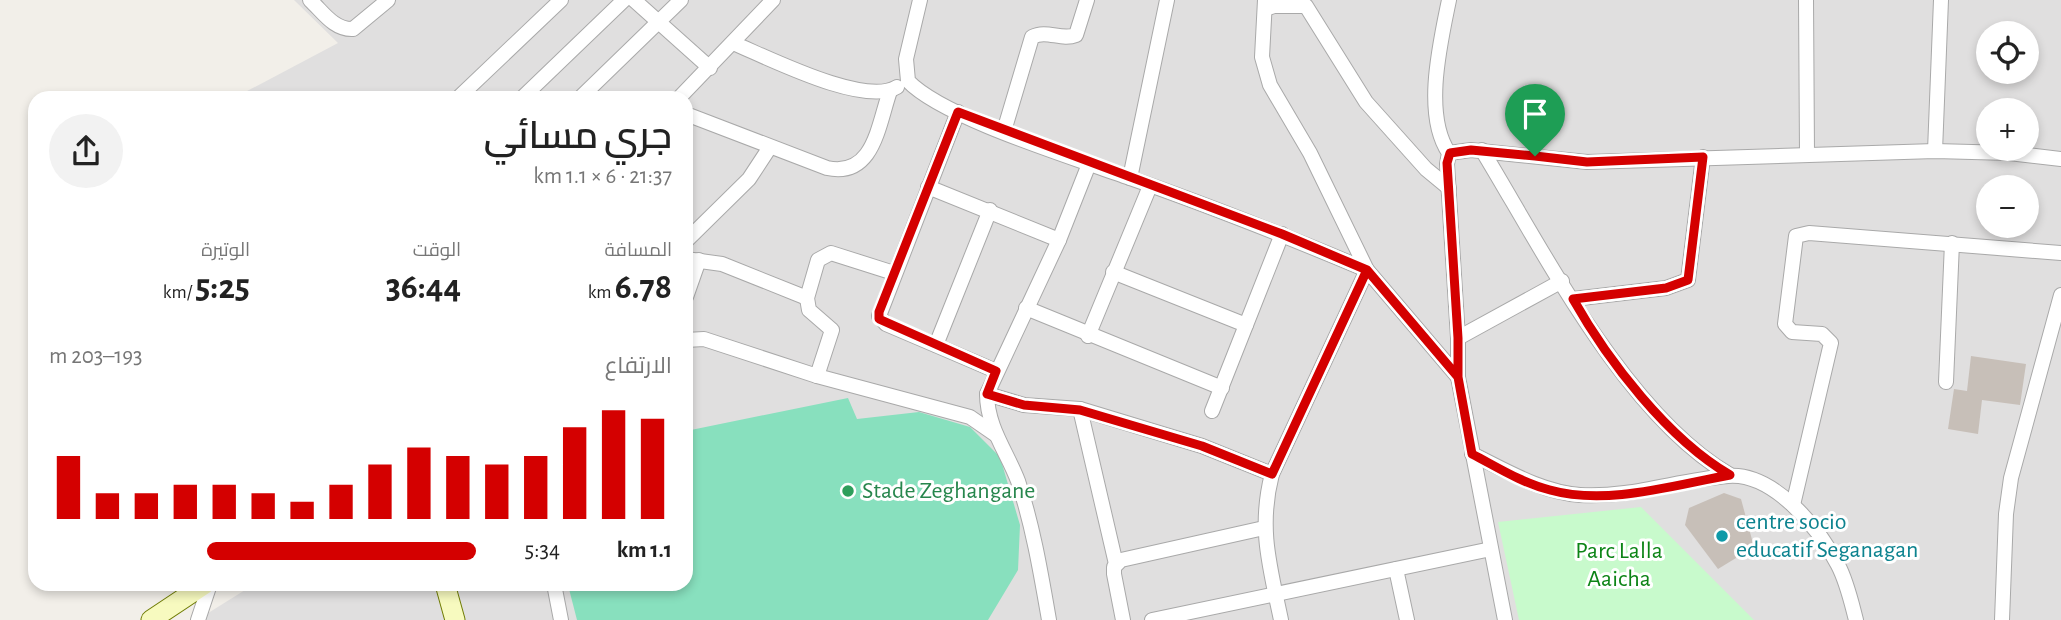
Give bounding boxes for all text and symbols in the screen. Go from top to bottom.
map controls [1976,21,2039,238]
button: locate [1976,21,2039,84]
pin [1505,84,1565,156]
icon: arrive [1516,95,1554,133]
button: + [1976,98,2039,161]
button: share [49,114,123,188]
text: جري مسائي [484,118,672,156]
text: 21:37 · 6 × 1.1 km [533,165,672,188]
button: − [1976,175,2039,238]
text: الوتيرة [201,241,250,260]
text: الوقت [413,241,461,260]
text: المسافة [604,241,672,260]
text: 5:25 [195,270,250,305]
text: 36:44 [386,270,461,305]
text: 6.78 [615,270,672,305]
text: /km [163,283,195,302]
text: km [588,283,615,302]
text: 193–203 m [49,345,142,368]
text: الارتفاع [605,355,672,378]
place label: Stade Zeghangane [862,479,1035,503]
marker: Stade Zeghangane [840,483,856,499]
place label: centre socio educatif Seganagan [1736,510,1918,562]
marker: centre socio educatif Seganagan [1714,528,1730,544]
text: 5:34 [525,539,560,562]
text: 1.1 km [617,539,672,562]
park label: Parc Lalla Aaicha [1575,539,1663,591]

